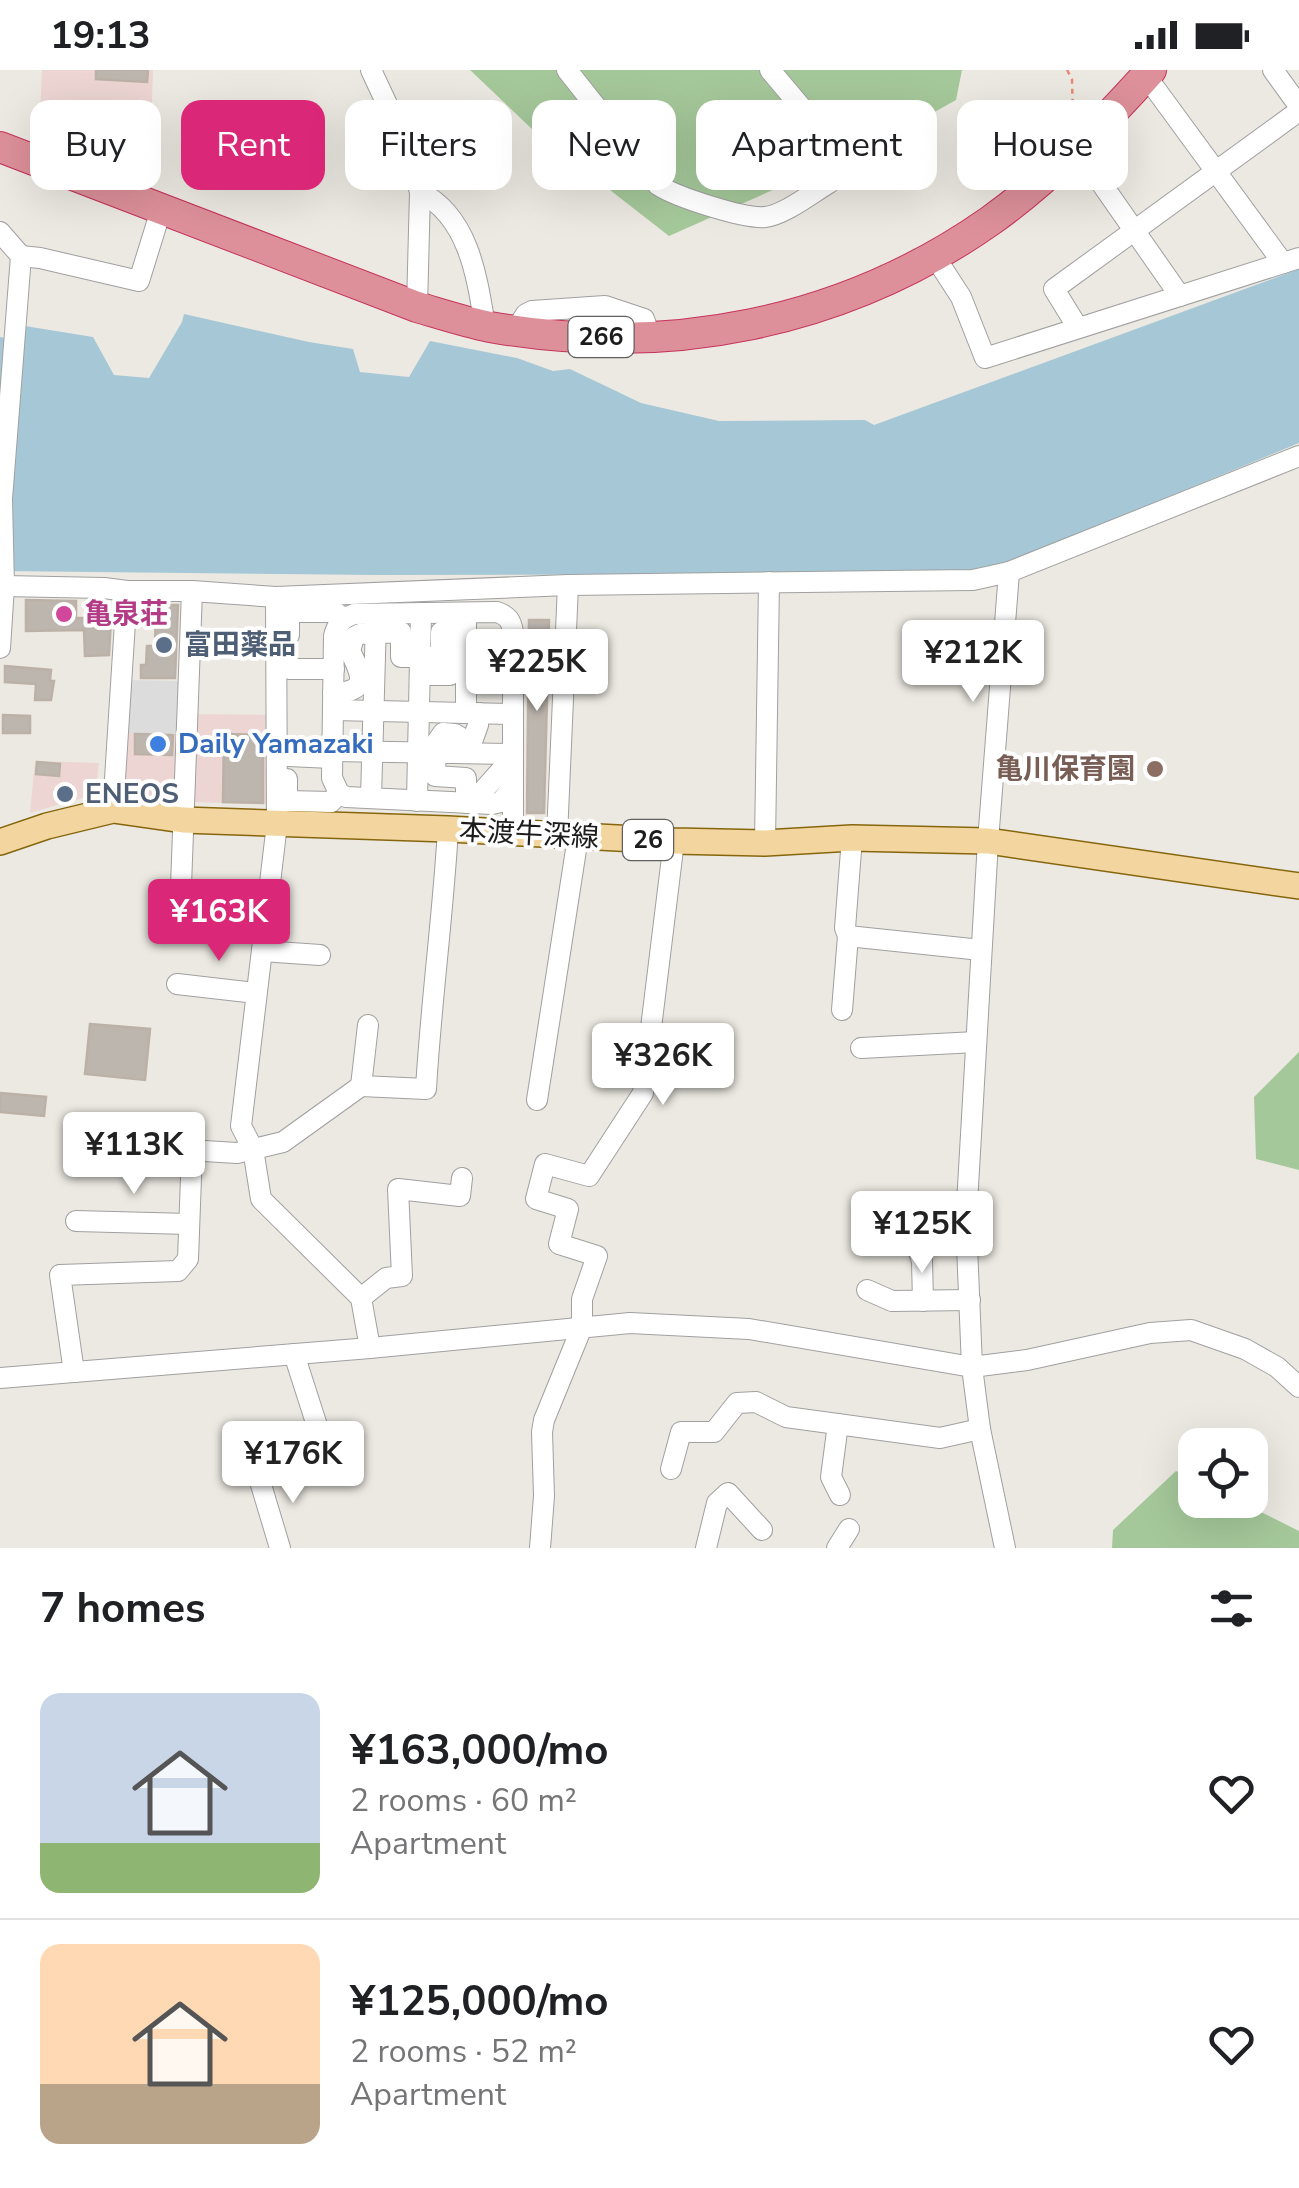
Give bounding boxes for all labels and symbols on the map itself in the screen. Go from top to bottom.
road number: 266 [568,317,634,357]
place label: 亀泉荘 [84,595,168,633]
marker: 亀泉荘 [53,603,75,625]
pin: ¥212K [903,620,1043,705]
place label: 富田薬品 [184,626,296,664]
pin: ¥225K [467,629,607,714]
marker: 富田薬品 [153,634,175,656]
place label: Daily Yamazaki [178,725,374,763]
marker: Daily Yamazaki [147,733,169,755]
place label: 亀川保育園 [995,750,1135,788]
marker: 亀川保育園 [1144,758,1166,780]
place label: ENEOS [85,775,179,813]
marker: ENEOS [54,783,76,805]
street label: 本渡牛深線 [458,811,600,857]
road number: 26 [623,820,673,860]
pin: ¥163K [149,879,289,964]
pin: ¥326K [593,1023,733,1108]
pin: ¥113K [64,1112,204,1197]
pin: ¥125K [852,1191,992,1276]
pin: ¥176K [223,1421,363,1506]

